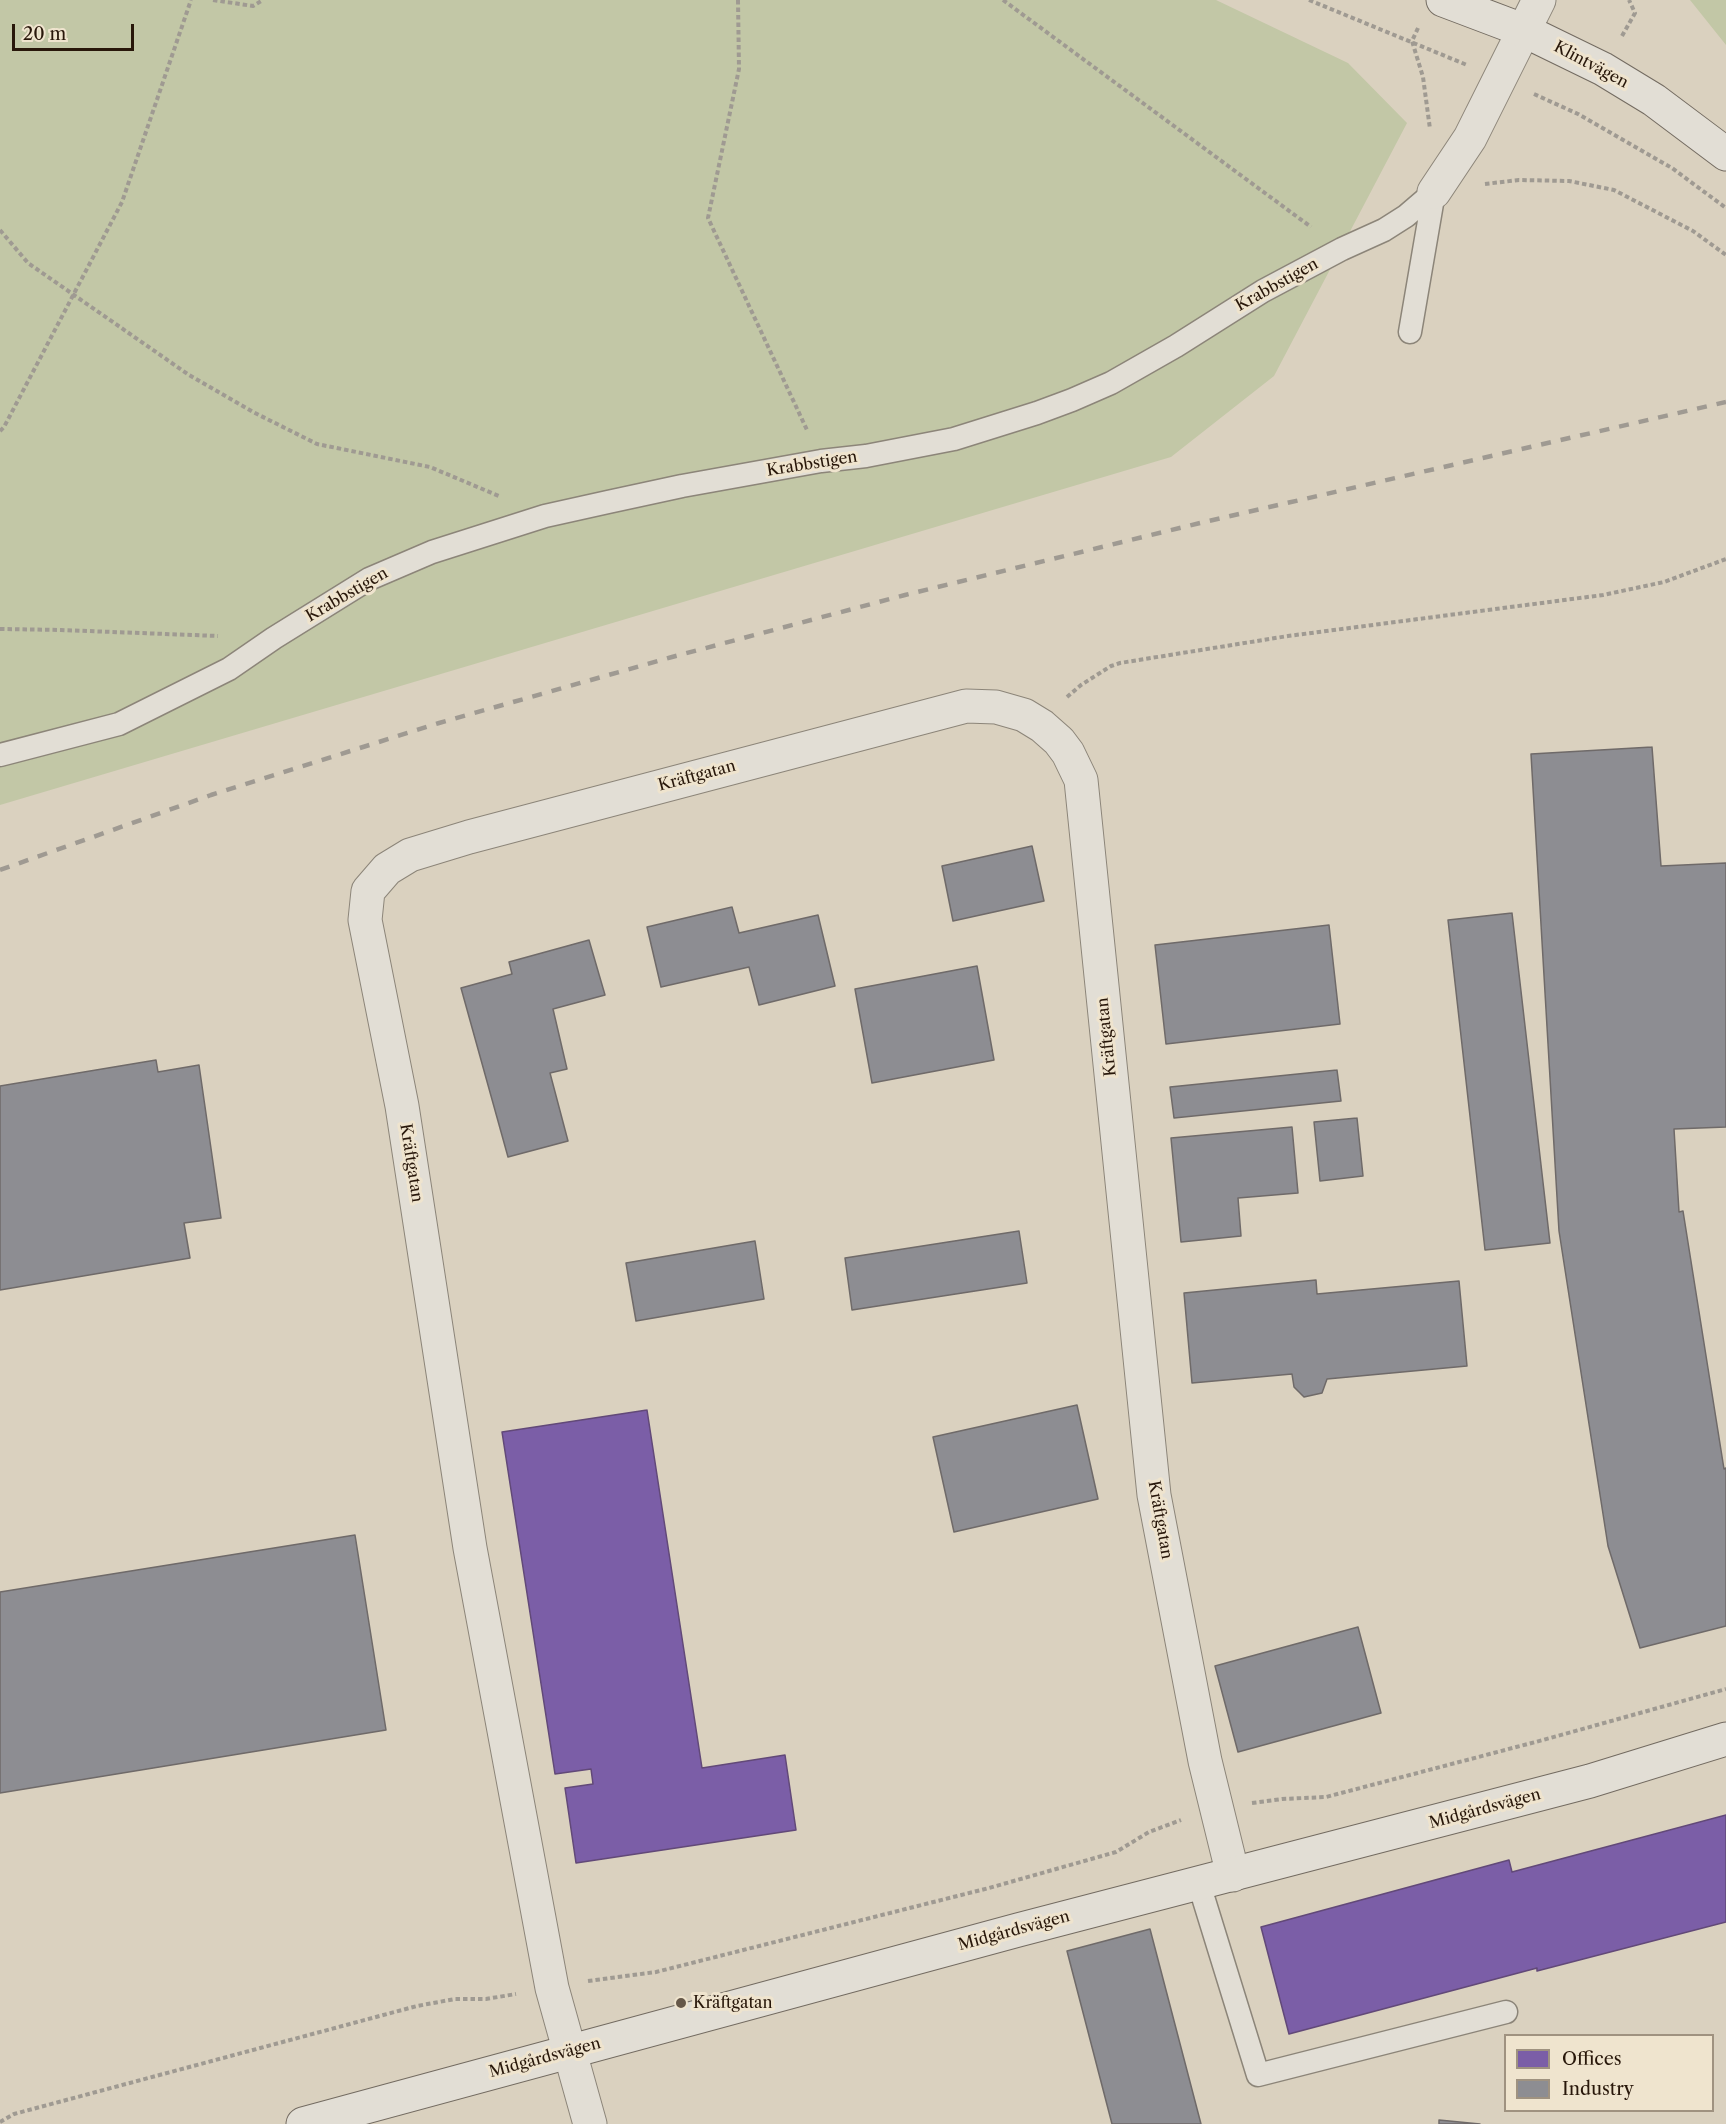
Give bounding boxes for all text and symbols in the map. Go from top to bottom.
scale bar [15,12,136,50]
text: 20 m [23,23,66,45]
street label: Klintvägen [1550,37,1632,93]
street label: Krabbstigen [1232,254,1322,316]
street label: Krabbstigen [765,447,859,481]
street label: Krabbstigen [303,564,391,626]
street label: Kräftgatan [656,756,738,796]
street label: Kräftgatan [1093,996,1121,1078]
street label: Kräftgatan [395,1122,427,1204]
street label: Kräftgatan [1144,1479,1176,1561]
street label: Midgårdsvägen [1427,1785,1543,1833]
street label: Midgårdsvägen [956,1907,1072,1955]
place label: Kräftgatan [693,1993,773,2013]
marker: Kräftgatan [674,1996,688,2010]
street label: Midgårdsvägen [487,2034,603,2082]
legend [1504,2034,1714,2112]
text: Offices [1562,2048,1622,2070]
text: Industry [1562,2078,1634,2100]

